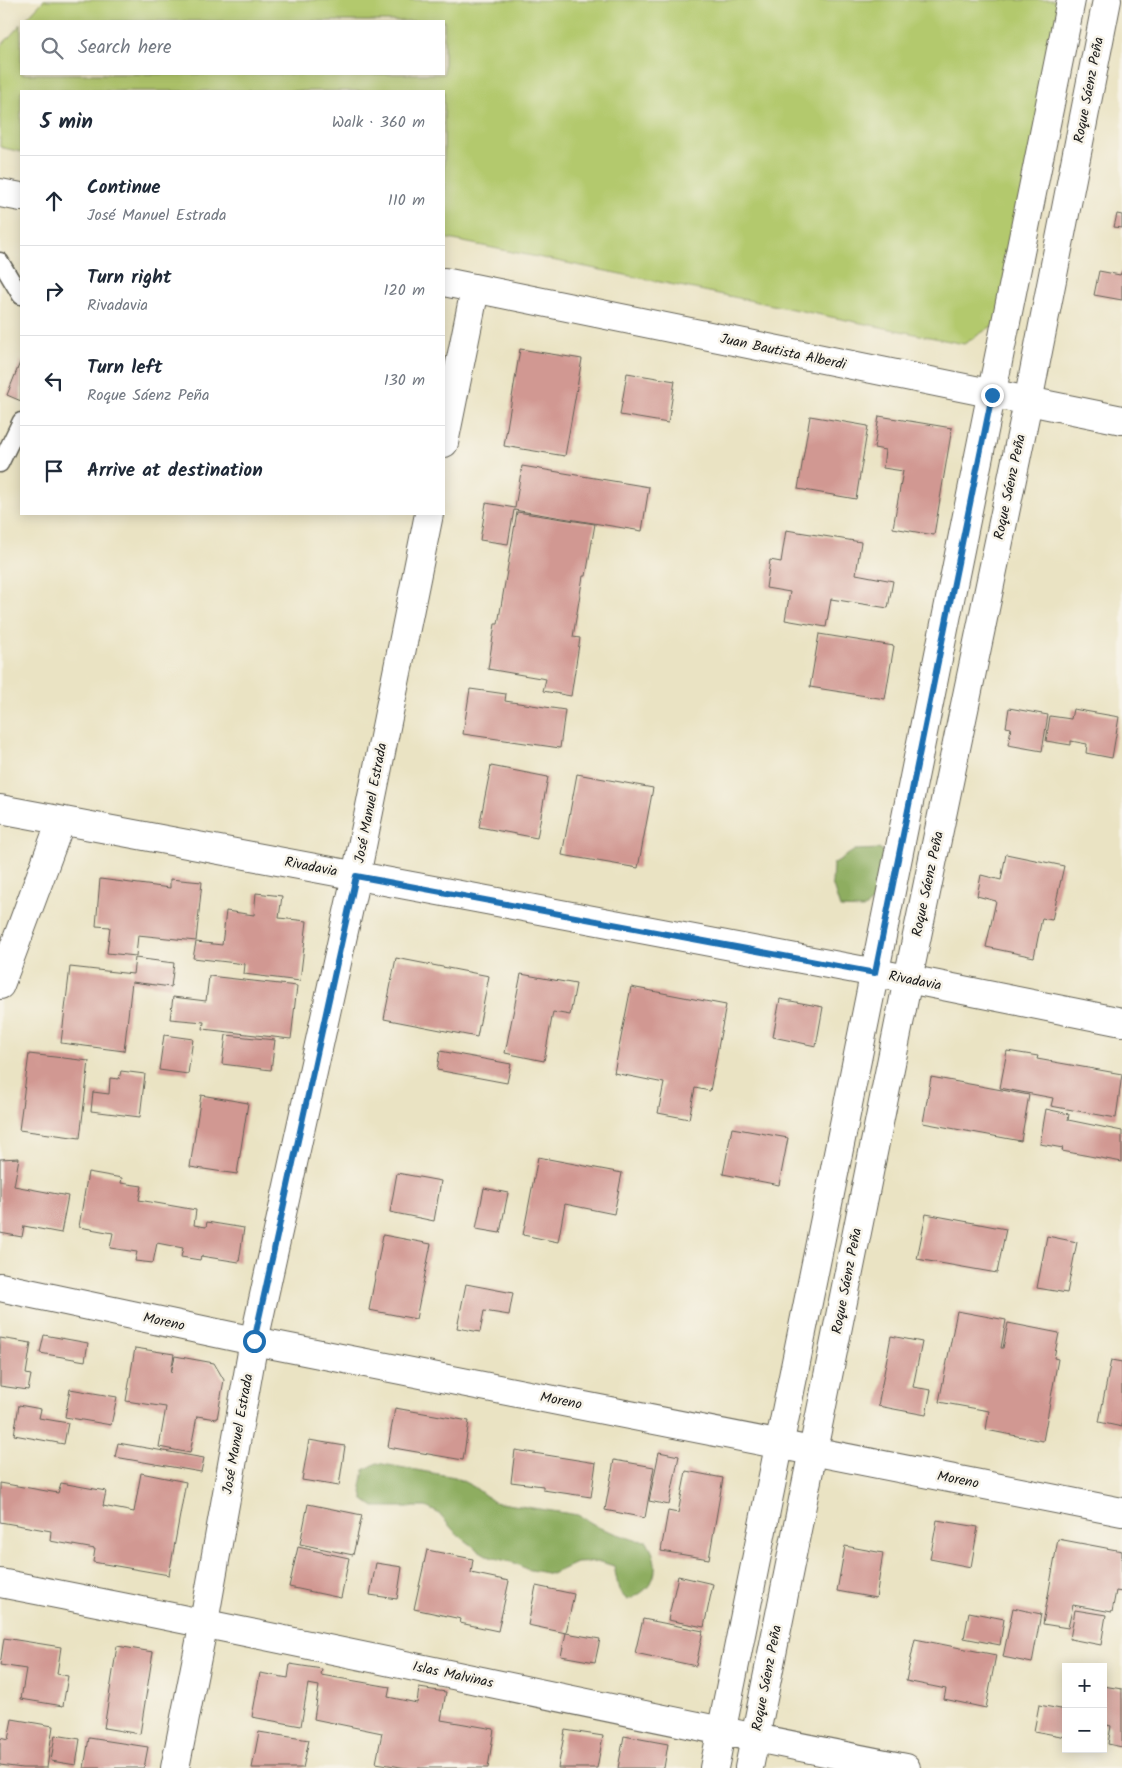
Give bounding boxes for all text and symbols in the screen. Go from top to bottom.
search box [20,20,445,75]
text: Search here [78,33,172,63]
icon: search [38,34,66,62]
street label: Roque Sáenz Peña [1068,35,1110,145]
text: 5 min [40,106,93,139]
text: Walk · 360 m [332,110,425,135]
text: Continue [87,173,160,203]
icon: ahead [40,187,68,215]
text: 110 m [388,188,425,213]
text: José Manuel Estrada [87,203,227,228]
text: Turn right [87,263,172,293]
icon: right [40,277,68,305]
text: 120 m [384,278,425,303]
text: Rivadavia [87,293,148,318]
street label: Juan Bautista Alberdi [718,328,849,376]
text: Turn left [87,353,162,383]
icon: left [40,367,68,395]
text: 130 m [384,368,425,393]
text: Roque Sáenz Peña [87,383,210,408]
route end [981,384,1004,407]
street label: Roque Sáenz Peña [988,432,1032,542]
text: Arrive at destination [87,456,263,486]
icon: arrive [40,457,68,485]
street label: José Manuel Estrada [349,741,393,865]
street label: Roque Sáenz Peña [906,829,950,939]
street label: Rivadavia [283,851,339,883]
street label: Rivadavia [887,965,943,997]
street label: Roque Sáenz Peña [826,1226,868,1336]
street label: Moreno [141,1307,187,1337]
route start [243,1330,266,1353]
street label: José Manuel Estrada [217,1372,259,1496]
street label: Moreno [538,1386,584,1416]
street label: Moreno [935,1465,981,1495]
street label: Roque Sáenz Peña [746,1623,788,1733]
street label: Islas Malvinas [411,1656,495,1694]
map controls [1062,1663,1107,1753]
button: + [1062,1663,1107,1708]
button: − [1062,1708,1107,1753]

